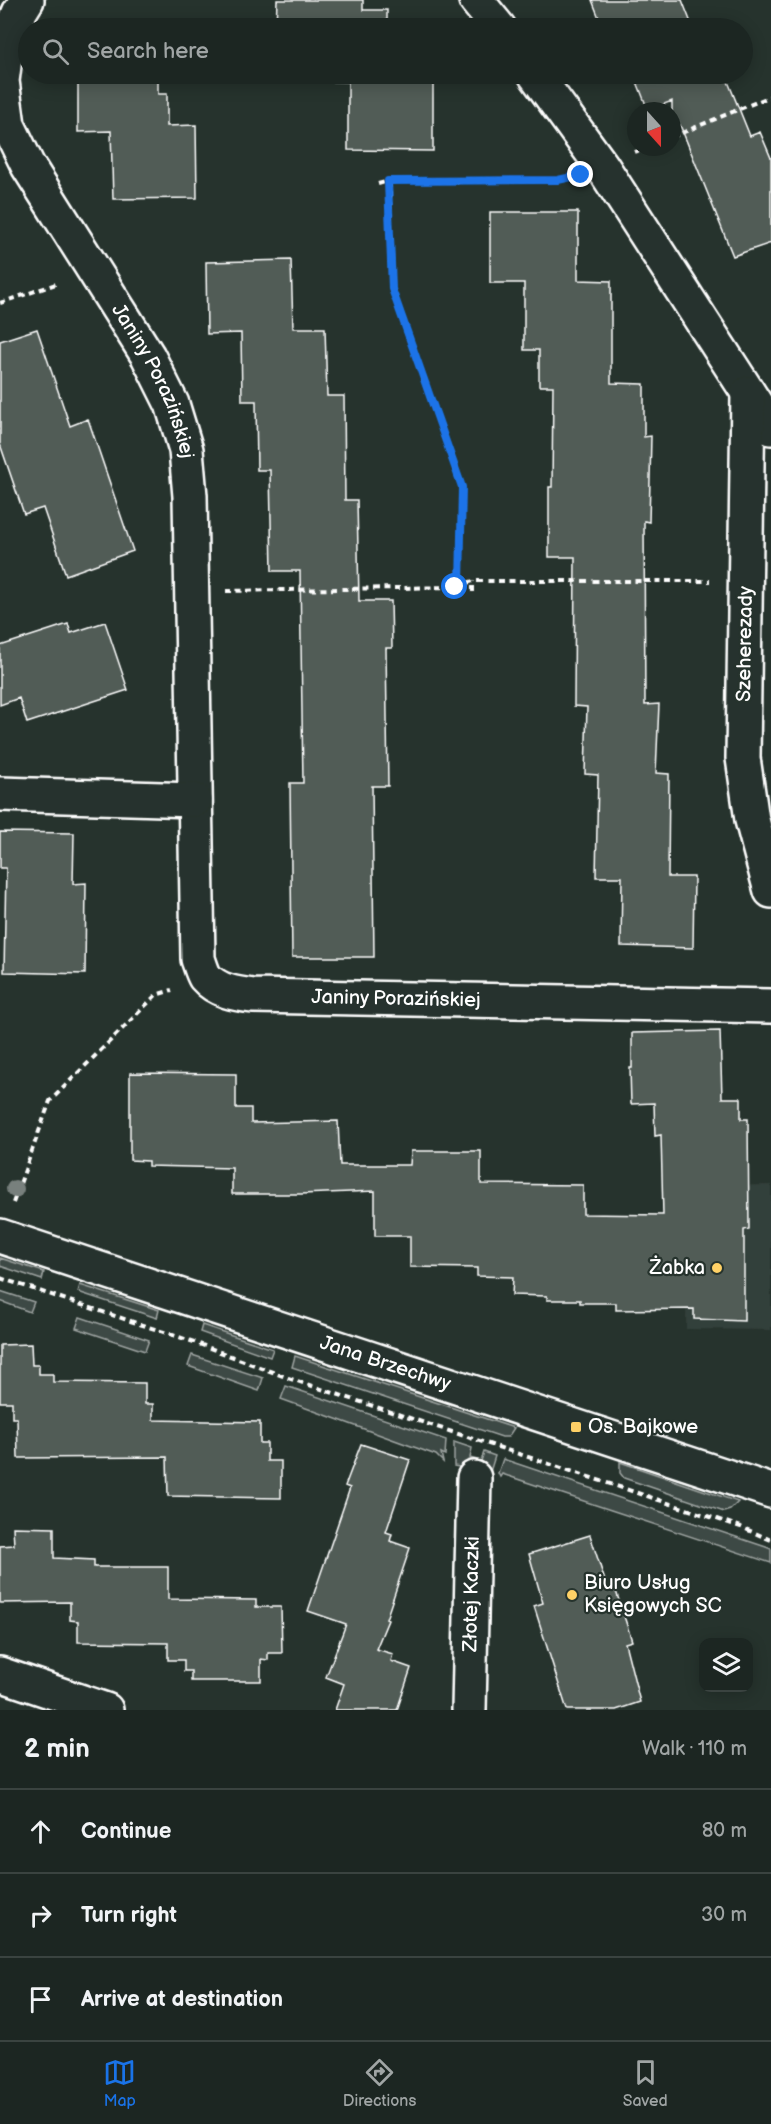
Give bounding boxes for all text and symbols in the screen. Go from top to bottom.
search box [18,18,753,84]
icon: search [39,35,72,68]
text: Search here [87,38,209,65]
north arrow [627,102,681,156]
route end [567,161,593,187]
street label: Janiny Porazińskiej [106,299,199,459]
route start [441,573,467,599]
street label: Szeherezady [732,586,758,702]
street label: Janiny Porazińskiej [311,985,481,1012]
place label: Żabka [648,1255,705,1280]
marker: Żabka [710,1261,724,1275]
street label: Jana Brzechwy [317,1331,454,1396]
place label: Os. Bajkowe [588,1415,698,1439]
marker: Os. Bajkowe [569,1420,583,1434]
street label: Złotej Kaczki [458,1536,485,1653]
place label: Biuro Usług Księgowych SC [584,1571,722,1618]
marker: Biuro Usług Księgowych SC [565,1588,579,1602]
map controls [699,1638,753,1692]
button: layers [699,1638,753,1692]
text: 2 min [24,1734,90,1765]
text: Walk · 110 m [642,1737,747,1761]
icon: ahead [24,1815,57,1848]
text: Continue [81,1818,171,1845]
text: 80 m [702,1819,747,1843]
icon: right [24,1899,57,1932]
text: Turn right [81,1902,177,1929]
text: 30 m [701,1903,747,1927]
icon: arrive [24,1983,57,2016]
text: Arrive at destination [81,1986,283,2013]
tab: Map [103,2056,136,2111]
tab: Directions [343,2056,416,2111]
tab: Saved [623,2056,668,2111]

